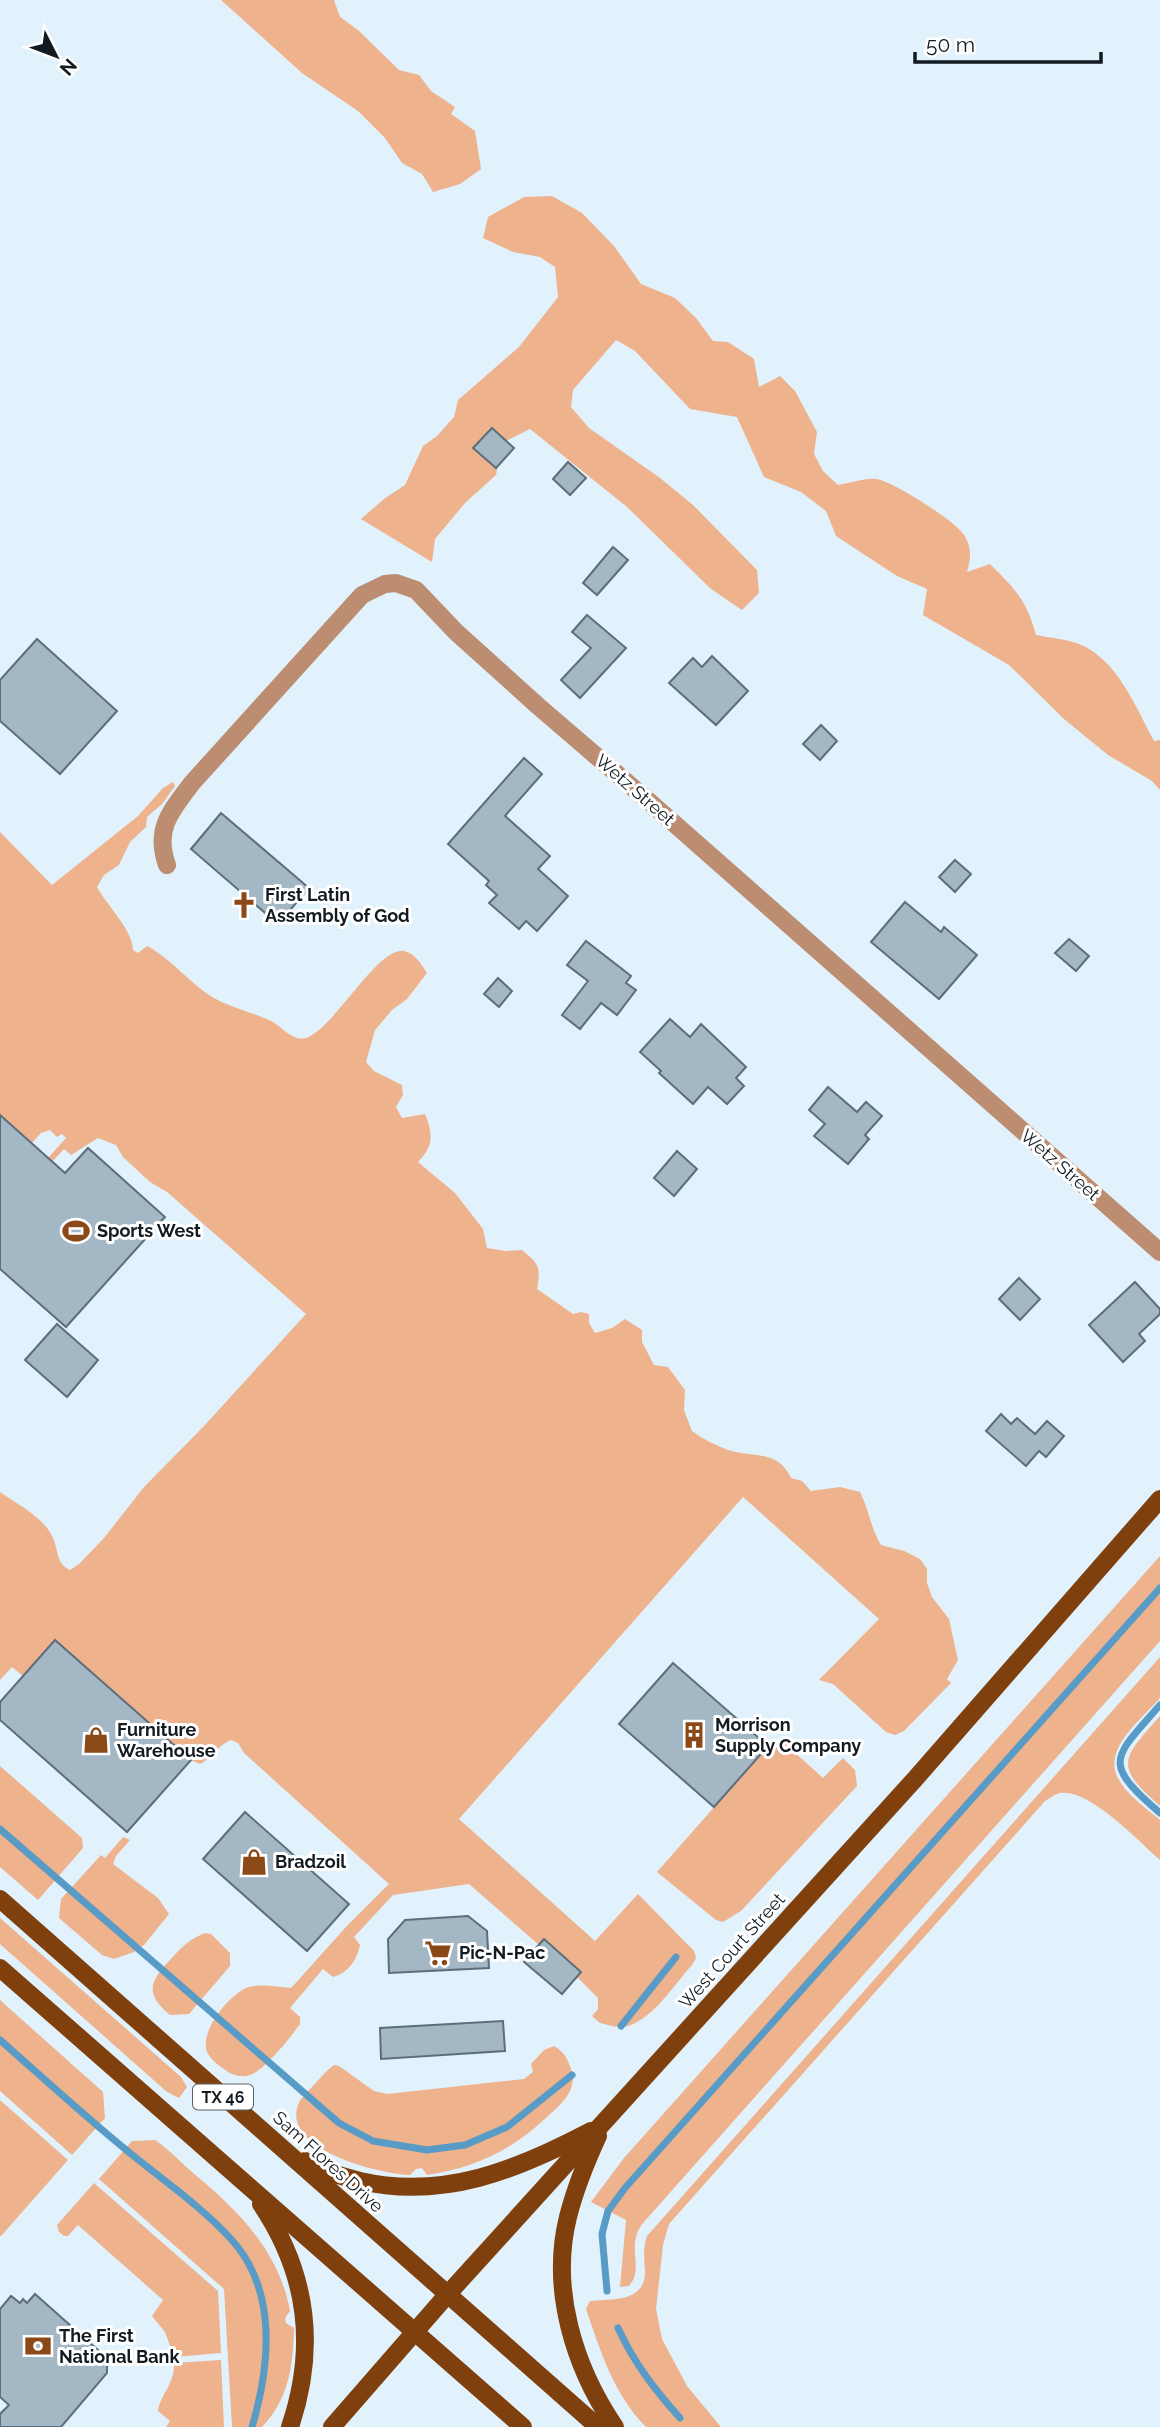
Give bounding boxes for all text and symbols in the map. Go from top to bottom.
north arrow [21,21,91,91]
scale bar [915,21,1100,65]
text: 50 m [926,32,975,57]
text: N [56,55,82,80]
street label: Wetz Street [592,750,679,830]
place label: First Latin Assembly of God [265,884,410,926]
church icon: First Latin Assembly of God [229,890,259,920]
street label: Wetz Street [1017,1125,1104,1205]
sports icon: Sports West [61,1216,91,1246]
place label: Sports West [97,1220,201,1241]
place label: Morrison Supply Company [715,1714,861,1756]
place label: Furniture Warehouse [117,1719,216,1761]
building icon: Morrison Supply Company [679,1720,709,1750]
shop icon: Furniture Warehouse [81,1725,111,1755]
shop icon: Bradzoil [239,1847,269,1877]
place label: Bradzoil [275,1851,346,1872]
street label: West Court Street [674,1889,789,2013]
supermarket icon: Pic-N-Pac [423,1938,453,1968]
place label: Pic-N-Pac [459,1942,545,1963]
road number: TX 46 [193,2084,253,2110]
street label: Sam Flores Drive [269,2107,388,2217]
place label: The First National Bank [59,2325,180,2367]
bank icon: The First National Bank [23,2331,53,2361]

